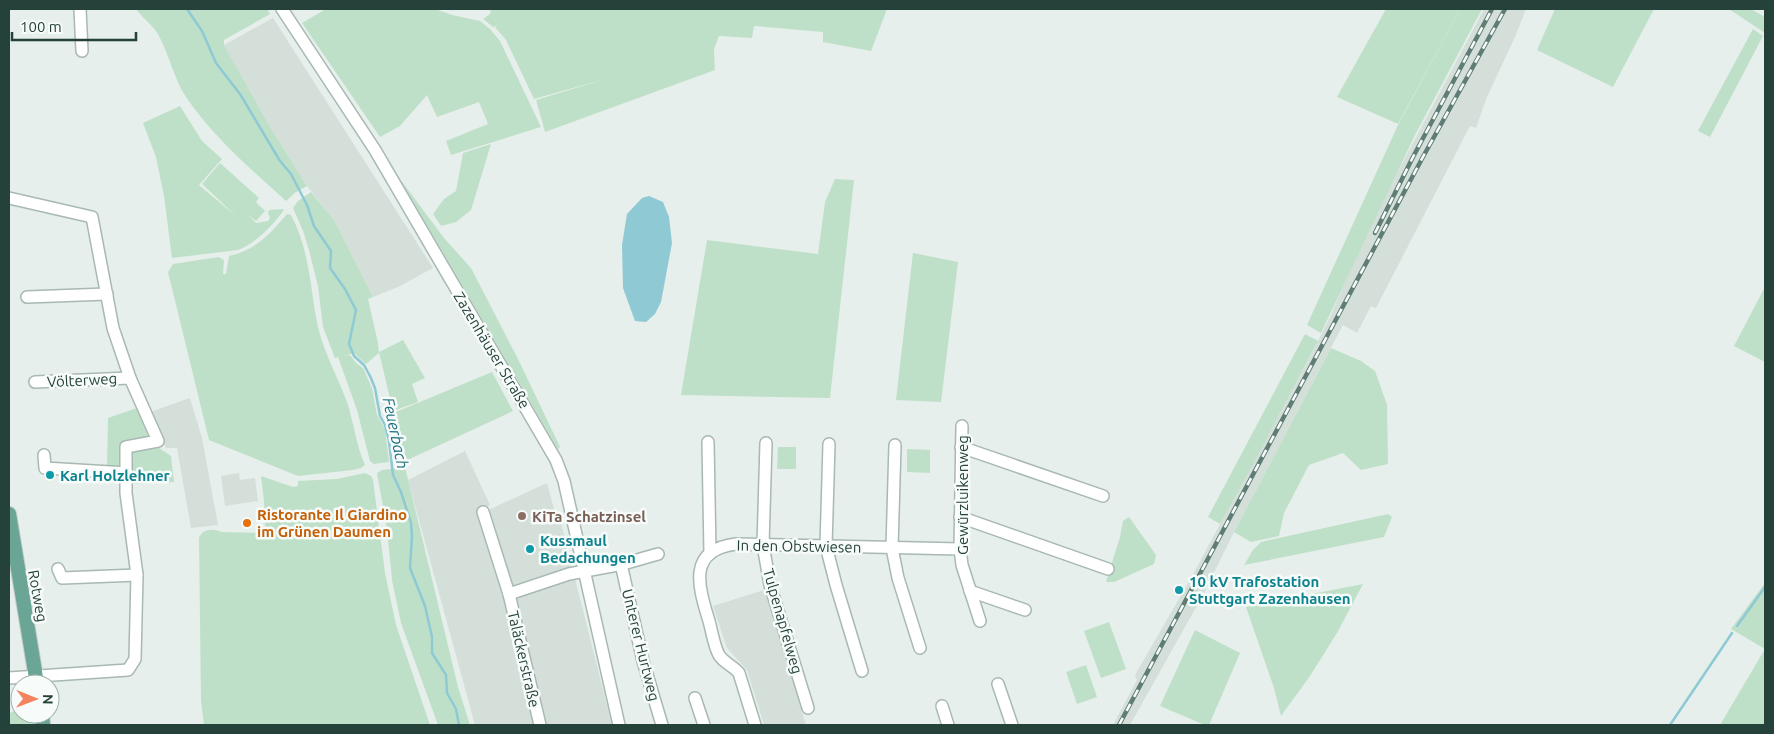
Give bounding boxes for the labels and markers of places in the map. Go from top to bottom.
place label: Karl Holzlehner [60,467,171,484]
marker: Karl Holzlehner [44,469,56,481]
place label: Ristorante Il Giardino im Grünen Daumen [257,506,407,540]
place label: KiTa Schatzinsel [532,508,646,525]
marker: KiTa Schatzinsel [516,510,528,522]
marker: Ristorante Il Giardino im Grünen Daumen [241,517,253,529]
place label: Kussmaul Bedachungen [540,532,636,566]
marker: Kussmaul Bedachungen [524,543,536,555]
place label: 10 kV Trafostation Stuttgart Zazenhausen [1189,573,1351,607]
marker: 10 kV Trafostation Stuttgart Zazenhausen [1173,584,1185,596]

